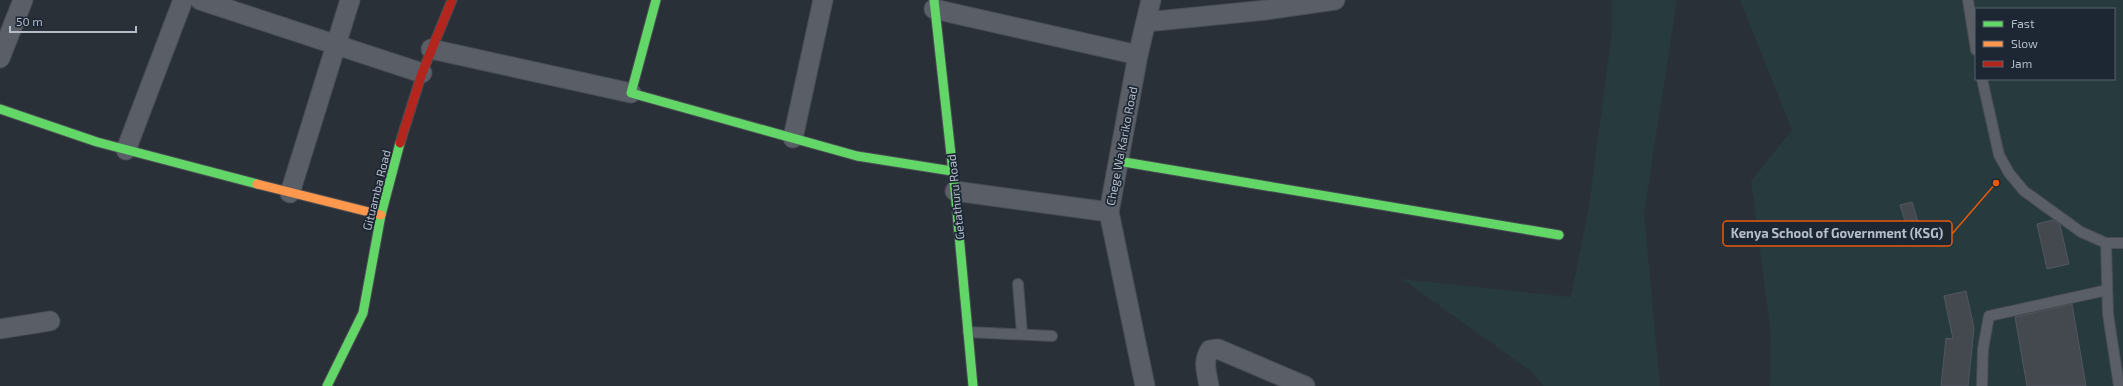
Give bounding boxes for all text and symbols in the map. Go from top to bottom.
scale bar [10,8,136,34]
legend [1975,8,2115,80]
text: 50 m [16,14,43,28]
text: Fast [2011,16,2035,30]
text: Slow [2011,36,2038,50]
text: Jam [2011,56,2032,70]
street label: Chege Wa Kariko Road [1103,85,1139,207]
street label: Gituamba Road [359,148,393,232]
street label: Getathuru Road [944,154,966,240]
callout: Kenya School of Government (KSG) [1723,221,1952,246]
text: Kenya School of Government (KSG) [1731,225,1943,241]

